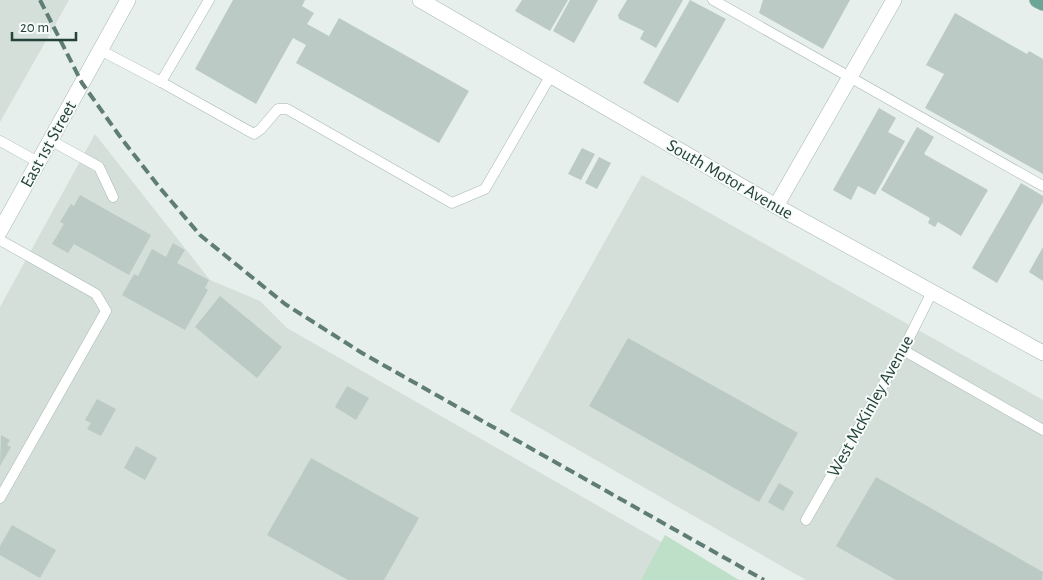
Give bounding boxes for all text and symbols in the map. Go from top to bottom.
scale bar [12,10,76,42]
text: 20 m [20,20,49,35]
street label: East 1st Street [18,98,80,191]
street label: South Motor Avenue [663,136,796,223]
street label: West McKinley Avenue [825,333,917,480]

